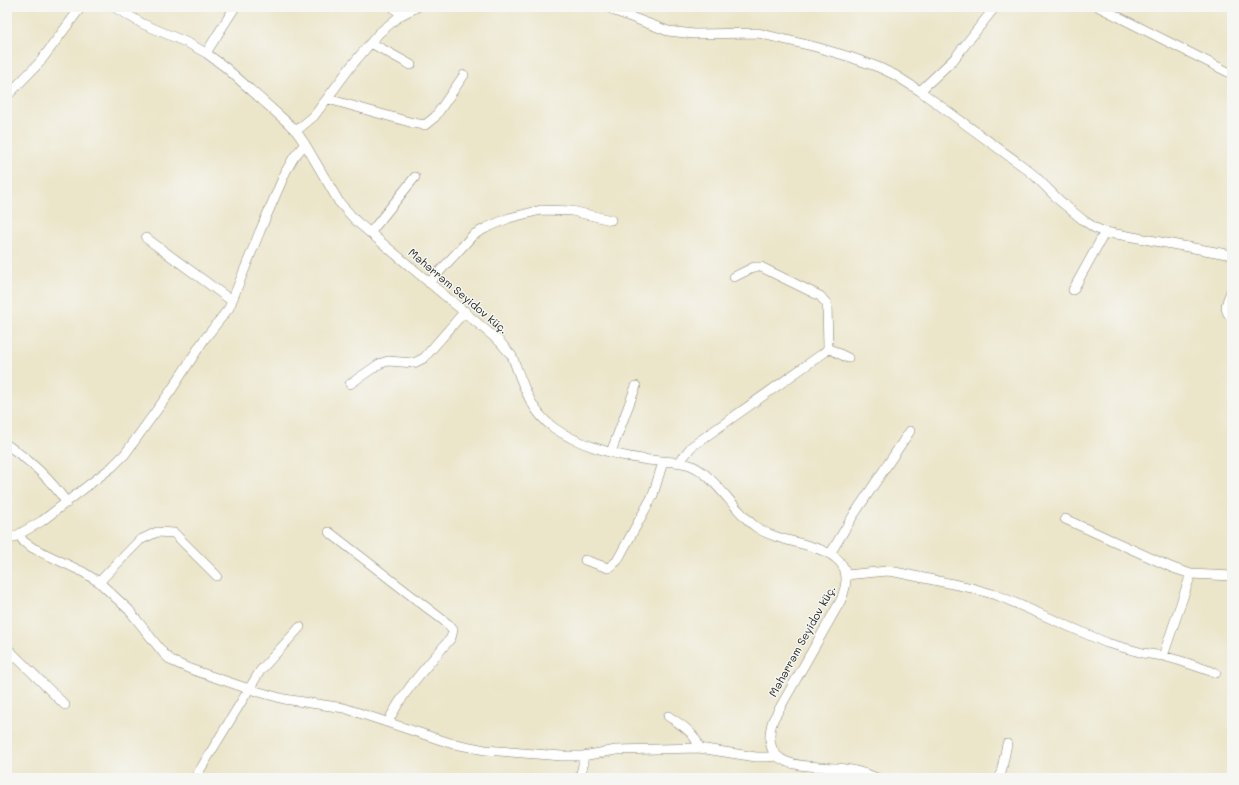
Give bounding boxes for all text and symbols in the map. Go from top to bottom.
street label: Məhərrəm Seyidov küç. [406,245,511,337]
street label: Məhərrəm Seyidov küç. [765,582,838,699]

